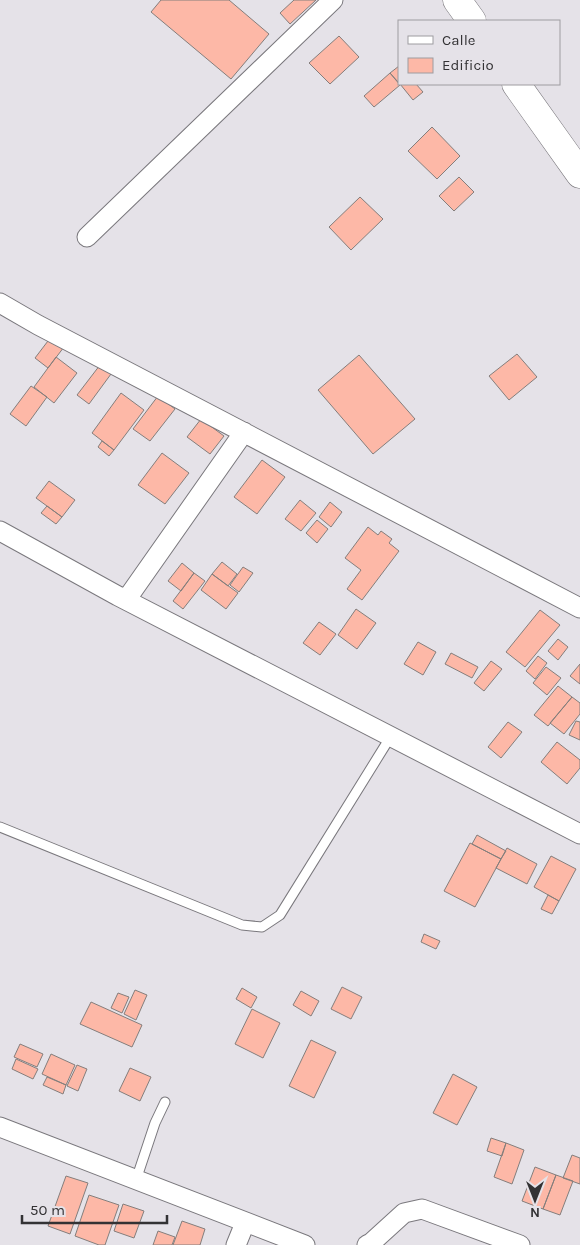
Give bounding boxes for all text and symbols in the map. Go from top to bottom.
legend [398,20,560,85]
text: Calle [442,31,476,49]
text: Edificio [442,56,494,74]
north arrow [510,1175,560,1225]
scale bar [22,1192,168,1224]
text: 50 m [30,1201,65,1219]
text: N [530,1204,540,1221]

